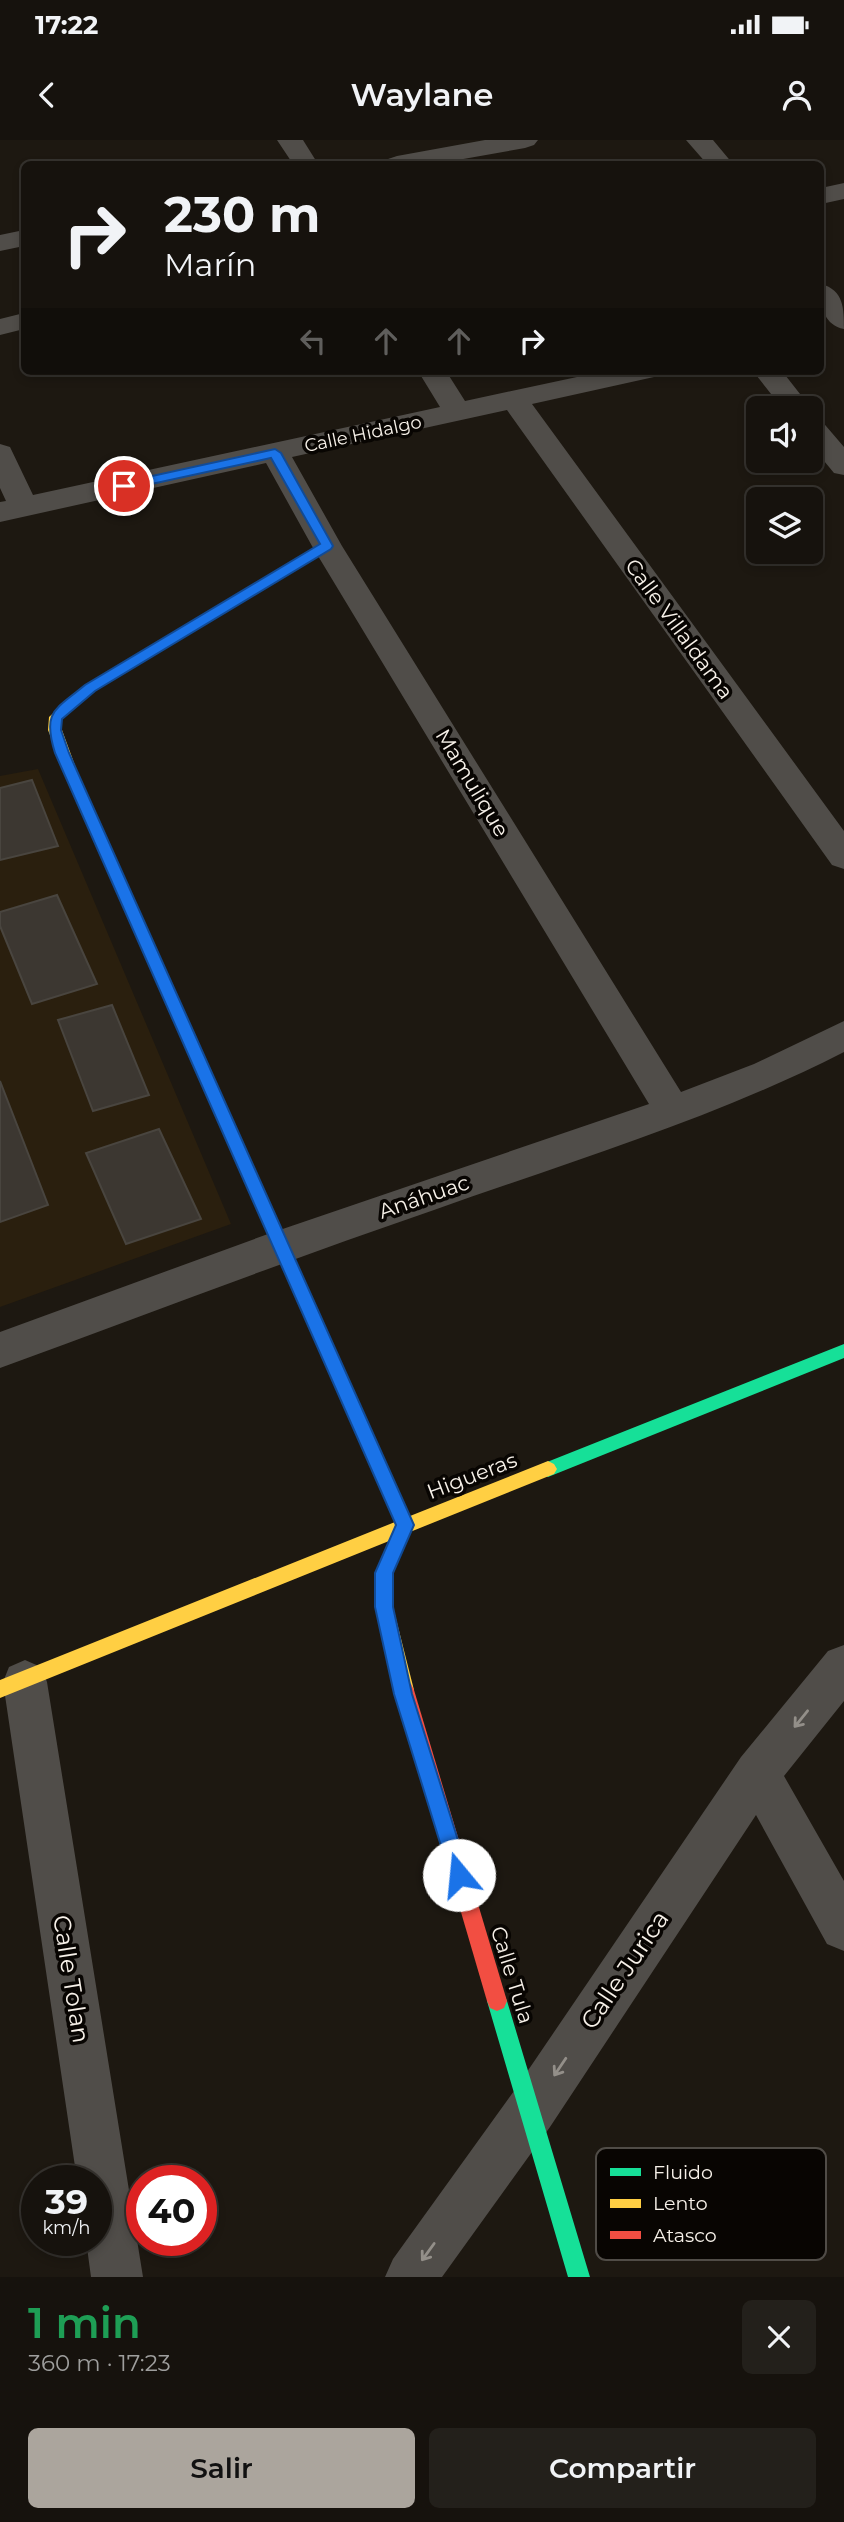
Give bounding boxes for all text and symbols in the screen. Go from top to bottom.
text: 17:22 [35,9,98,41]
text: Waylane [351,75,493,114]
icon: back [28,76,66,114]
icon: person [778,76,816,114]
text: 230 m [164,185,320,244]
icon: right [49,189,140,280]
text: Marín [164,245,256,284]
icon: left [294,322,332,360]
icon: ahead [367,322,405,360]
icon: ahead [440,322,478,360]
icon: right [513,322,551,360]
map controls [746,396,823,564]
button: sound [746,396,823,473]
street label: Calle Hidalgo [302,411,424,457]
pin [94,456,154,516]
icon: arrive [105,467,143,505]
button: layers [746,487,823,564]
street label: Calle Villaldama [620,554,739,704]
street label: Mamulique [431,724,514,841]
street label: Anáhuac [375,1169,472,1224]
street label: Higueras [423,1447,520,1504]
one-way arrow [793,1709,809,1727]
position arrow [422,1838,496,1912]
street label: Calle Jurica [574,1905,675,2034]
street label: Calle Tolan [47,1913,96,2045]
street label: Calle Tula [486,1923,539,2027]
one-way arrow [553,2056,567,2076]
legend [596,2148,826,2260]
text: Fluido [653,2161,713,2184]
speed limit sign: 40 [126,2165,217,2256]
text: 39 [45,2180,88,2223]
text: Lento [653,2192,708,2215]
text: km/h [42,2217,91,2239]
text: Atasco [653,2224,717,2247]
one-way arrow [421,2242,436,2261]
text: 1 min [28,2297,141,2349]
button: close [742,2300,816,2374]
text: 360 m · 17:23 [28,2349,171,2377]
button: Salir [28,2428,415,2508]
button: Compartir [429,2428,816,2508]

